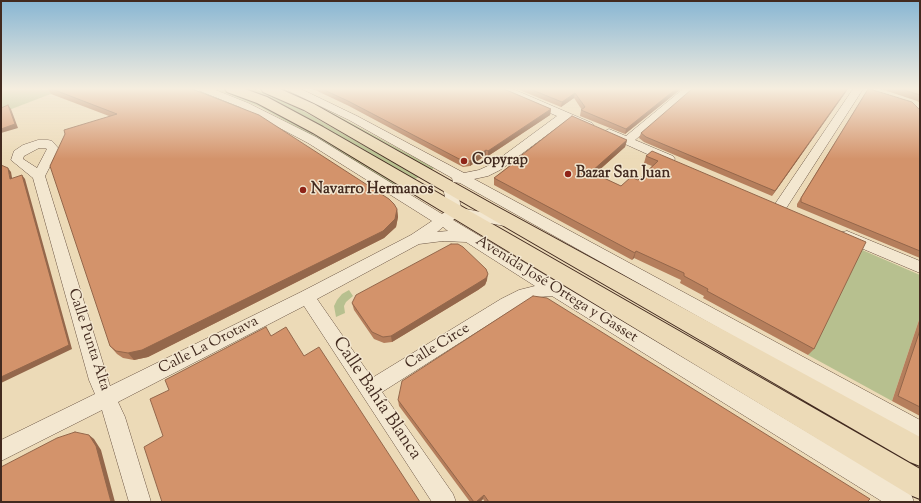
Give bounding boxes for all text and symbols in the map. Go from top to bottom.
place label: Copyrap [472,152,528,170]
marker: Copyrap [459,156,469,166]
place label: Bazar San Juan [576,165,670,183]
marker: Bazar San Juan [563,169,573,179]
place label: Navarro Hermanos [311,181,433,199]
marker: Navarro Hermanos [298,185,308,195]
street label: Avenida José Ortega y Gasset [472,233,640,347]
street label: Calle Punta Alta [63,287,113,393]
street label: Calle La Orotava [156,313,262,379]
street label: Calle Circe [402,320,474,374]
street label: Calle Bahía Blanca [327,333,425,465]

